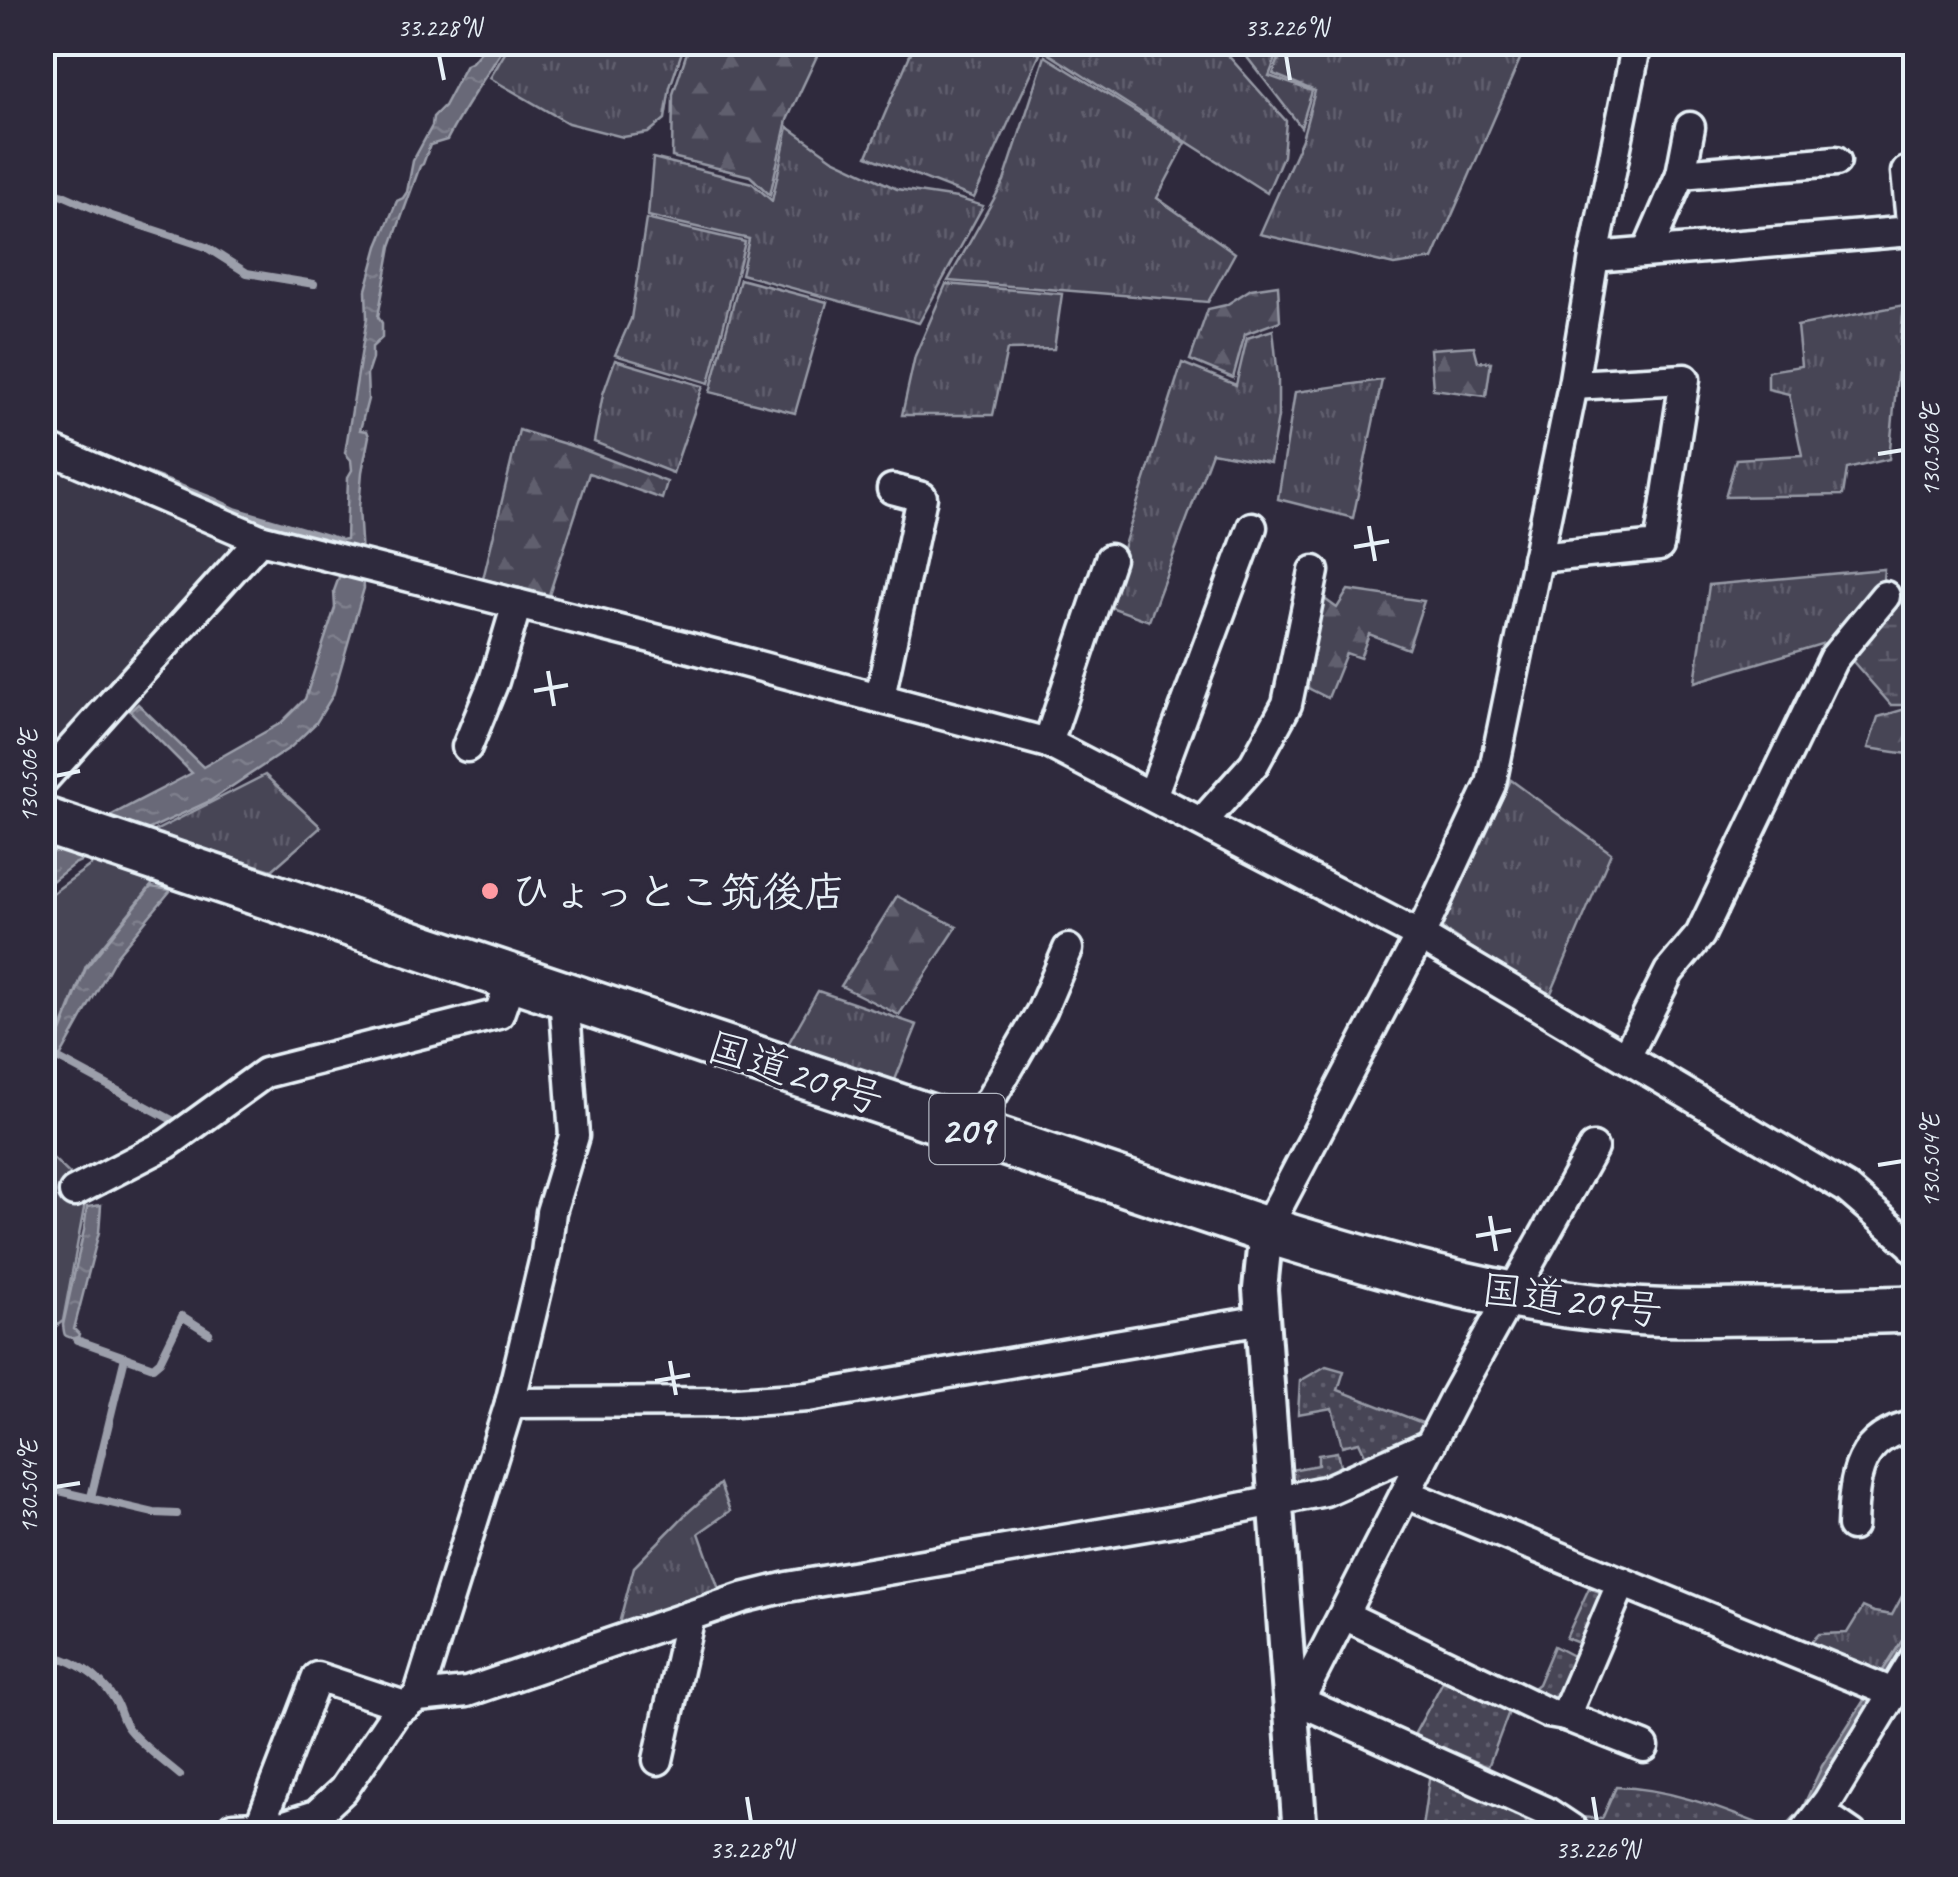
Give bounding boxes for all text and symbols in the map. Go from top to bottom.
text: 33.228°N [397,12,485,44]
text: 33.226°N [1244,12,1332,44]
text: 130.506°E [1915,401,1947,496]
text: 130.506°E [13,727,45,822]
place label: ひょっとこ筑後店 [510,866,846,919]
marker: ひょっとこ筑後店 [479,880,501,902]
street label: 国道209号 [700,1020,891,1127]
road number: 209 [930,1094,1004,1164]
text: 130.504°E [1915,1112,1947,1207]
street label: 国道209号 [1478,1263,1666,1338]
text: 130.504°E [13,1438,45,1533]
text: 33.228°N [709,1834,797,1866]
text: 33.226°N [1555,1834,1643,1866]

